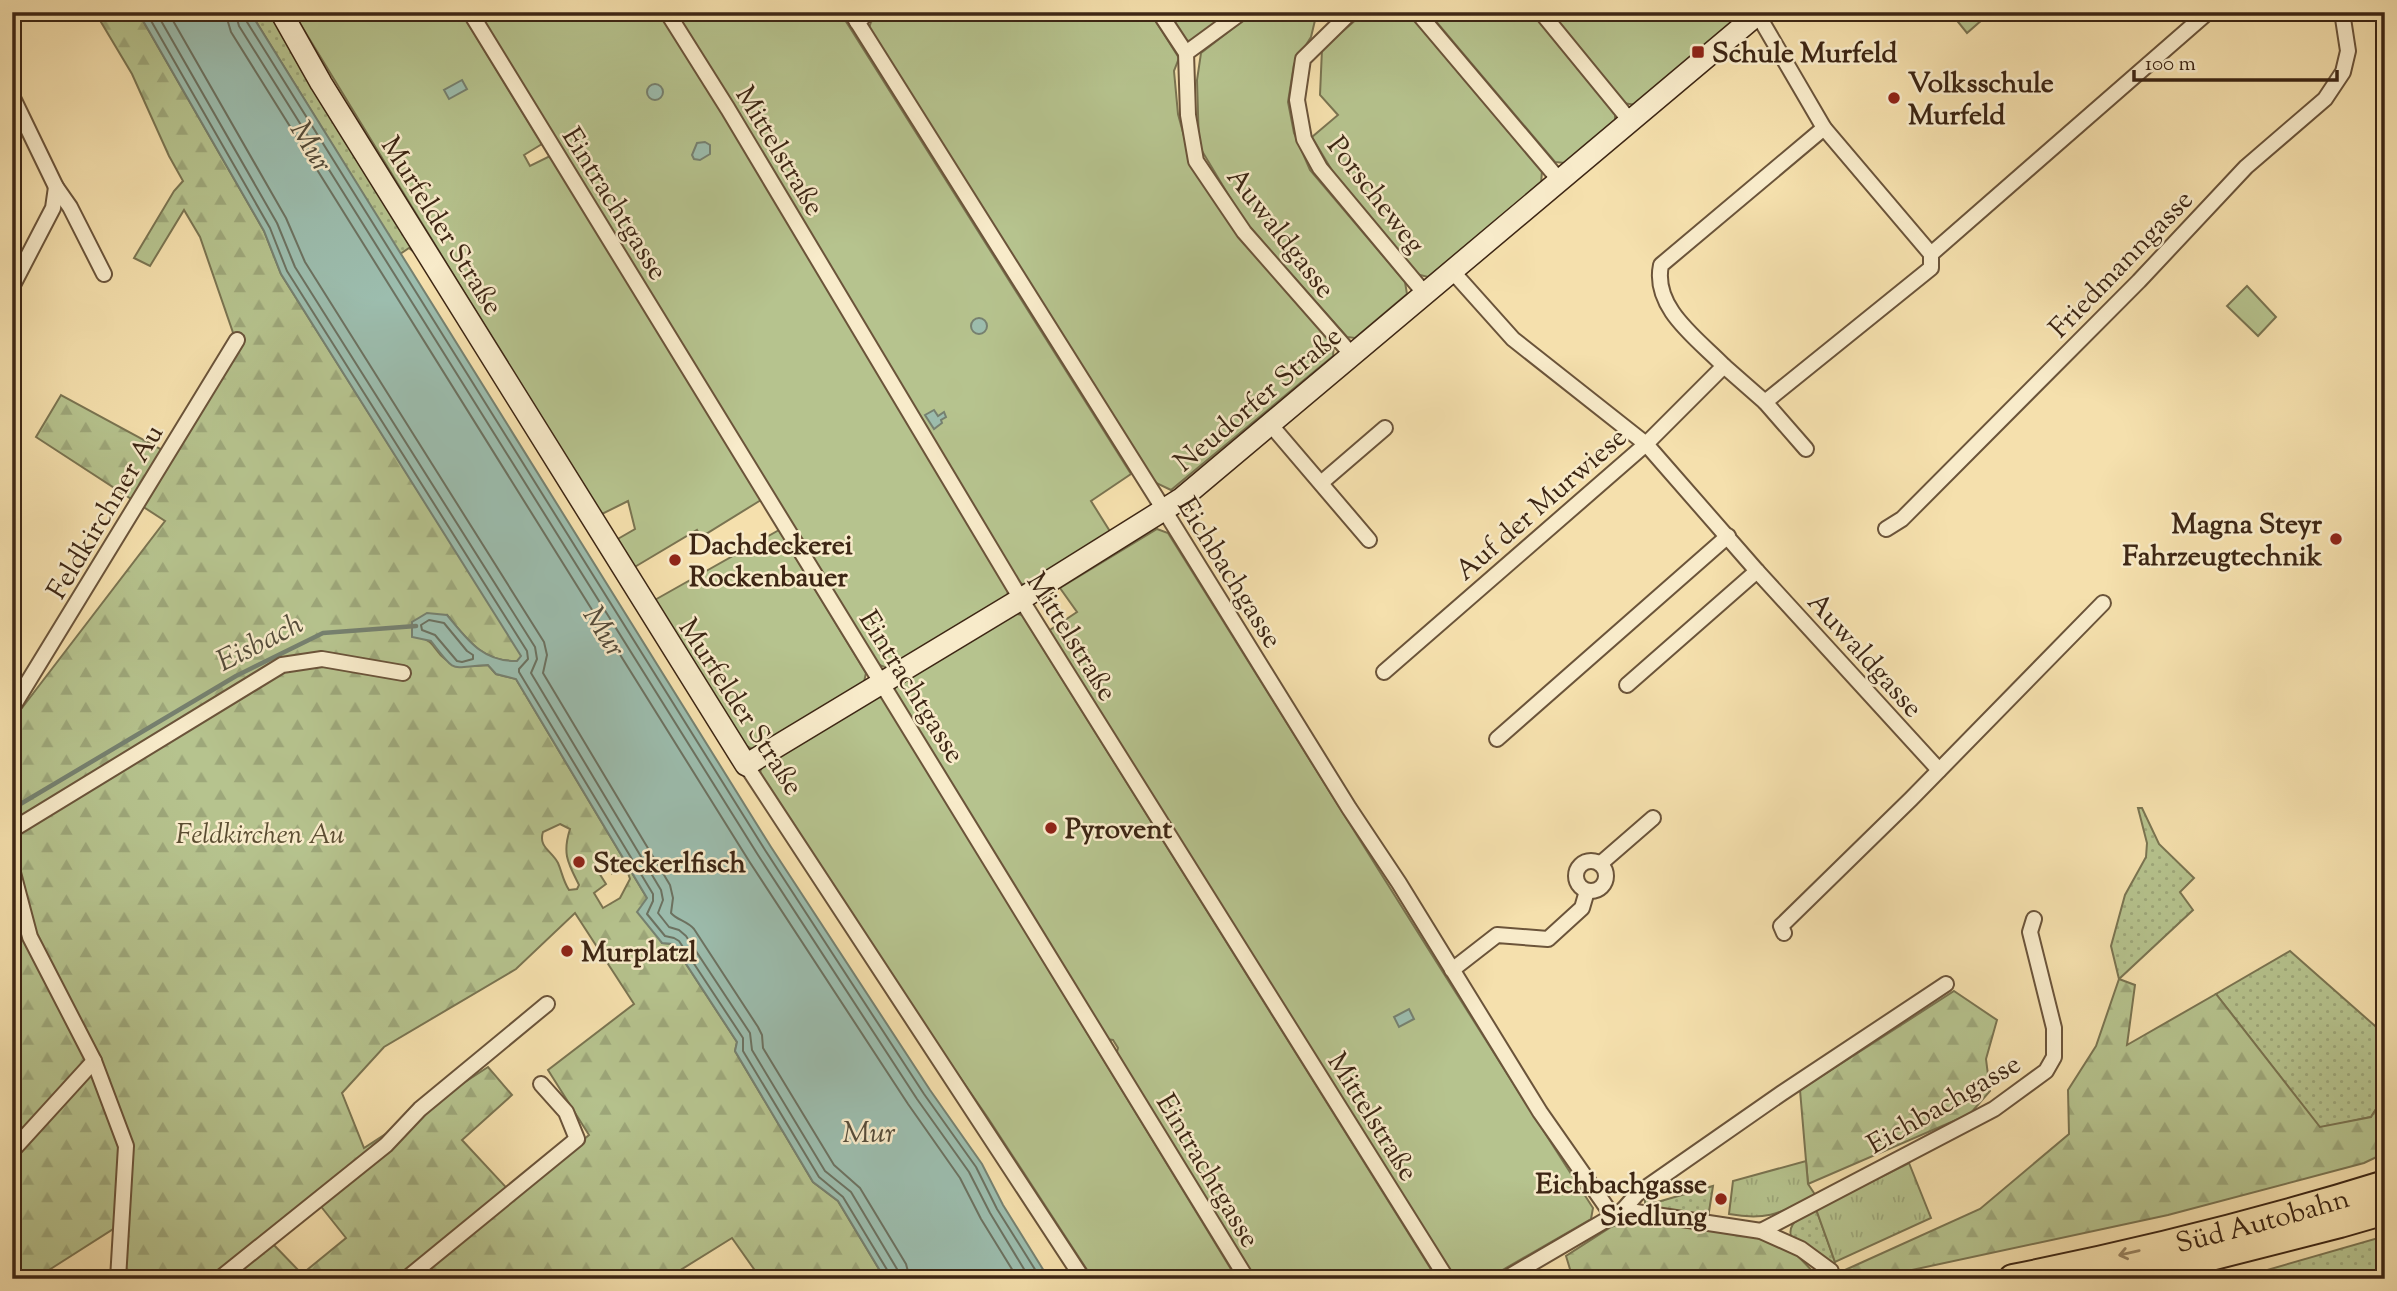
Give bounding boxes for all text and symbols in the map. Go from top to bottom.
place label: Schule Murfeld [1712,35,1898,75]
scale bar [2134,38,2338,82]
marker: Schule Murfeld [1690,44,1706,60]
text: 100 m [2145,50,2196,80]
place label: Volksschule Murfeld [1908,65,2054,137]
street label: Mittelstraße [724,79,833,224]
marker: Volksschule Murfeld [1886,90,1902,106]
water label: Mur [278,113,342,182]
street label: Eintrachtgasse [550,120,676,289]
street label: Murfelder Straße [369,129,511,324]
street label: Porscheweg [1316,129,1433,263]
street label: Auwaldgasse [1216,160,1344,308]
street label: Friedmanngasse [2041,182,2204,348]
street label: Neudorfer Straße [1166,318,1352,483]
street label: Feldkirchner Au [38,417,175,608]
street label: Auf der Murwiese [1447,419,1637,591]
street label: Eichbachgasse [1166,490,1291,657]
place label: Magna Steyr Fahrzeugtechnik [2123,506,2323,578]
place label: Dachdeckerei Rockenbauer [689,527,853,599]
marker: Magna Steyr Fahrzeugtechnik [2328,531,2344,547]
marker: Dachdeckerei Rockenbauer [667,552,683,568]
street label: Mittelstraße [1015,565,1126,710]
street label: Auwaldgasse [1797,584,1931,728]
water label: Mur [571,598,635,667]
street label: Eintrachtgasse [847,603,973,772]
water label: Eisbach [209,604,311,684]
street label: Murfelder Straße [667,611,812,804]
place label: Pyrovent [1065,811,1172,851]
park label: Feldkirchen Au [176,816,345,856]
marker: Pyrovent [1043,820,1059,836]
place label: Steckerlfisch [593,845,747,885]
marker: Steckerlfisch [571,854,587,870]
place label: Murplatzl [581,934,697,974]
marker: Murplatzl [559,943,575,959]
street label: Mittelstraße [1316,1045,1427,1190]
street label: Eichbachgasse [1860,1045,2029,1166]
street label: Eintrachtgasse [1145,1087,1268,1256]
water label: Mur [842,1113,896,1156]
place label: Eichbachgasse Siedlung [1535,1166,1707,1238]
street label: Süd Autobahn [2172,1180,2355,1265]
marker: Eichbachgasse Siedlung [1713,1191,1729,1207]
one-way arrow [2118,1246,2141,1260]

